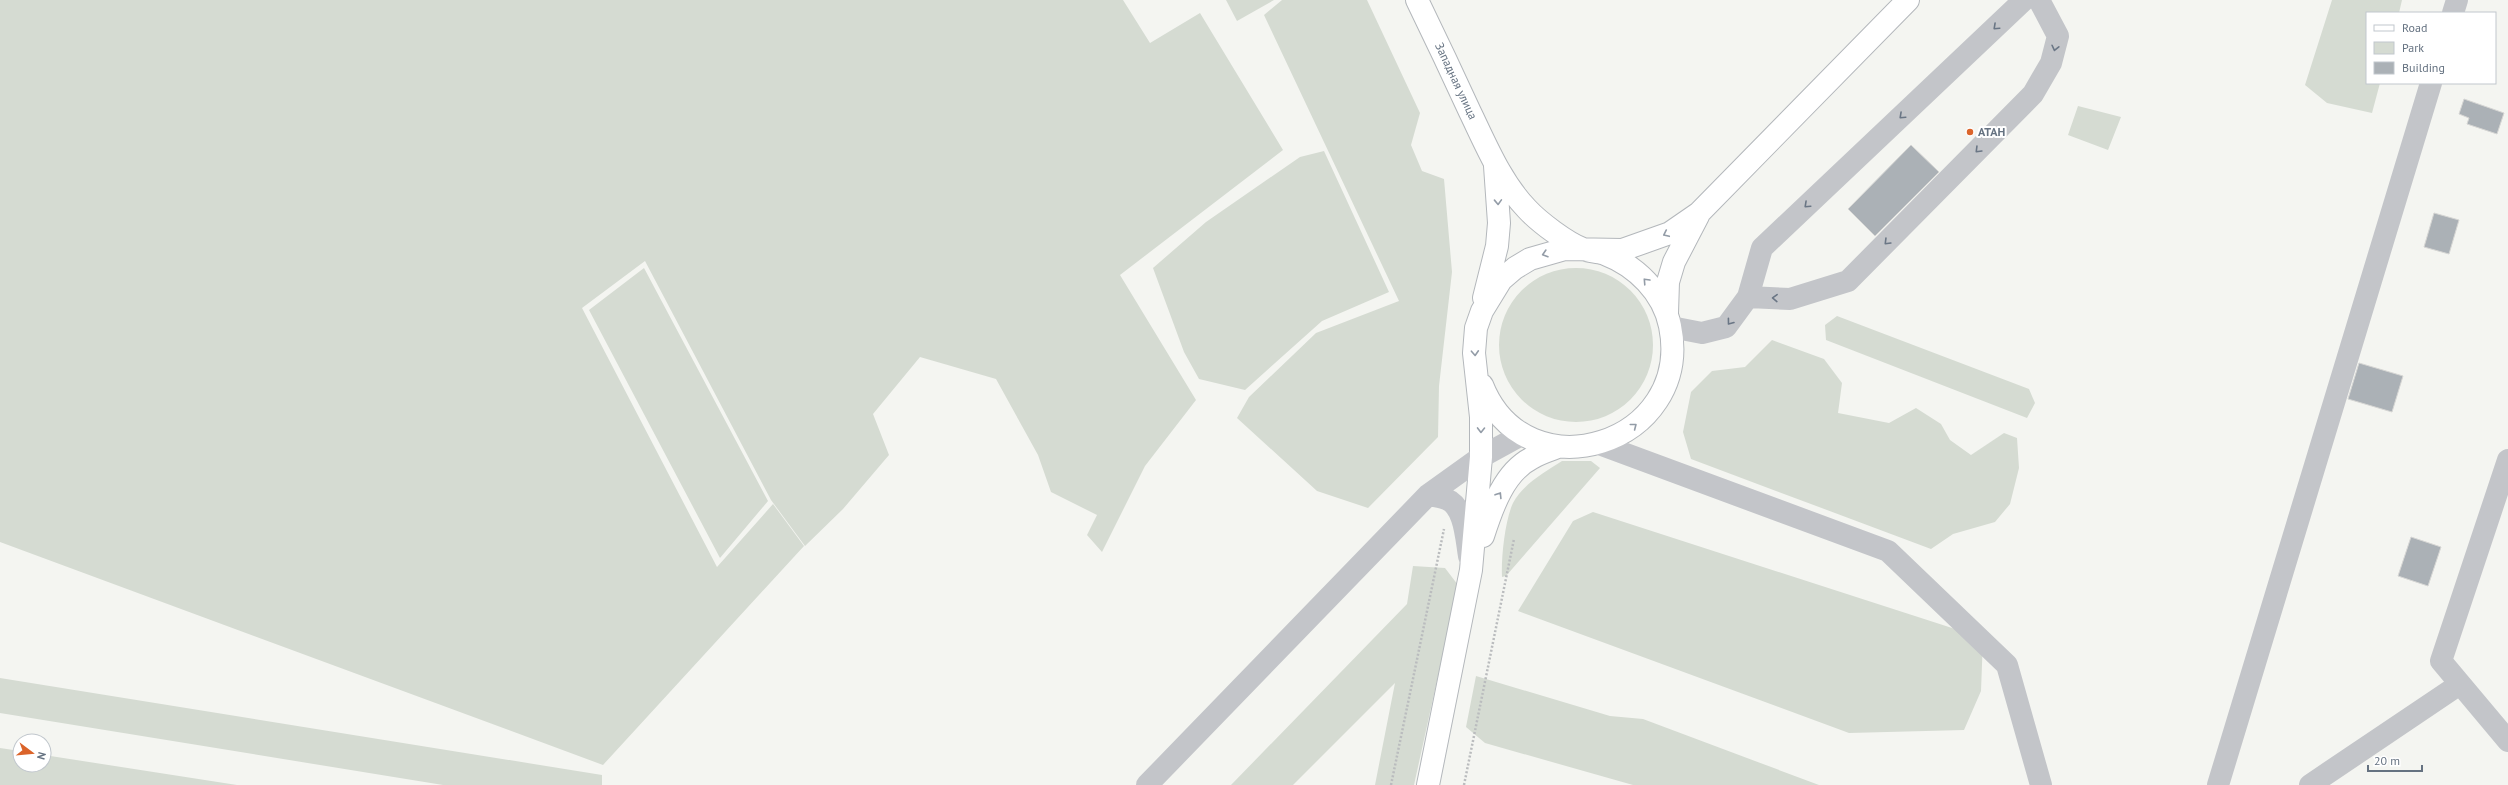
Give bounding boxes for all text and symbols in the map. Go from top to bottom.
legend [2366,12,2496,84]
text: Road [2402,20,2427,35]
one-way arrow [1993,22,2001,30]
street label: Западная улица [1432,40,1481,122]
text: Park [2402,40,2424,55]
one-way arrow [2051,44,2060,51]
text: Building [2402,60,2445,75]
one-way arrow [1899,111,1907,119]
place label: АТАН [1978,124,2005,139]
marker: АТАН [1965,127,1975,137]
one-way arrow [1975,145,1983,153]
one-way arrow [1494,199,1503,205]
one-way arrow [1804,201,1812,208]
one-way arrow [1663,229,1671,237]
one-way arrow [1884,237,1891,245]
one-way arrow [1542,249,1549,258]
one-way arrow [1643,278,1651,286]
one-way arrow [1772,294,1778,302]
one-way arrow [1728,317,1735,324]
one-way arrow [1471,350,1480,356]
one-way arrow [1630,424,1637,431]
one-way arrow [1477,427,1485,433]
one-way arrow [1495,492,1502,499]
north arrow [12,733,52,773]
scale bar [2368,747,2422,773]
text: N [34,750,49,761]
text: 20 m [2374,753,2400,768]

